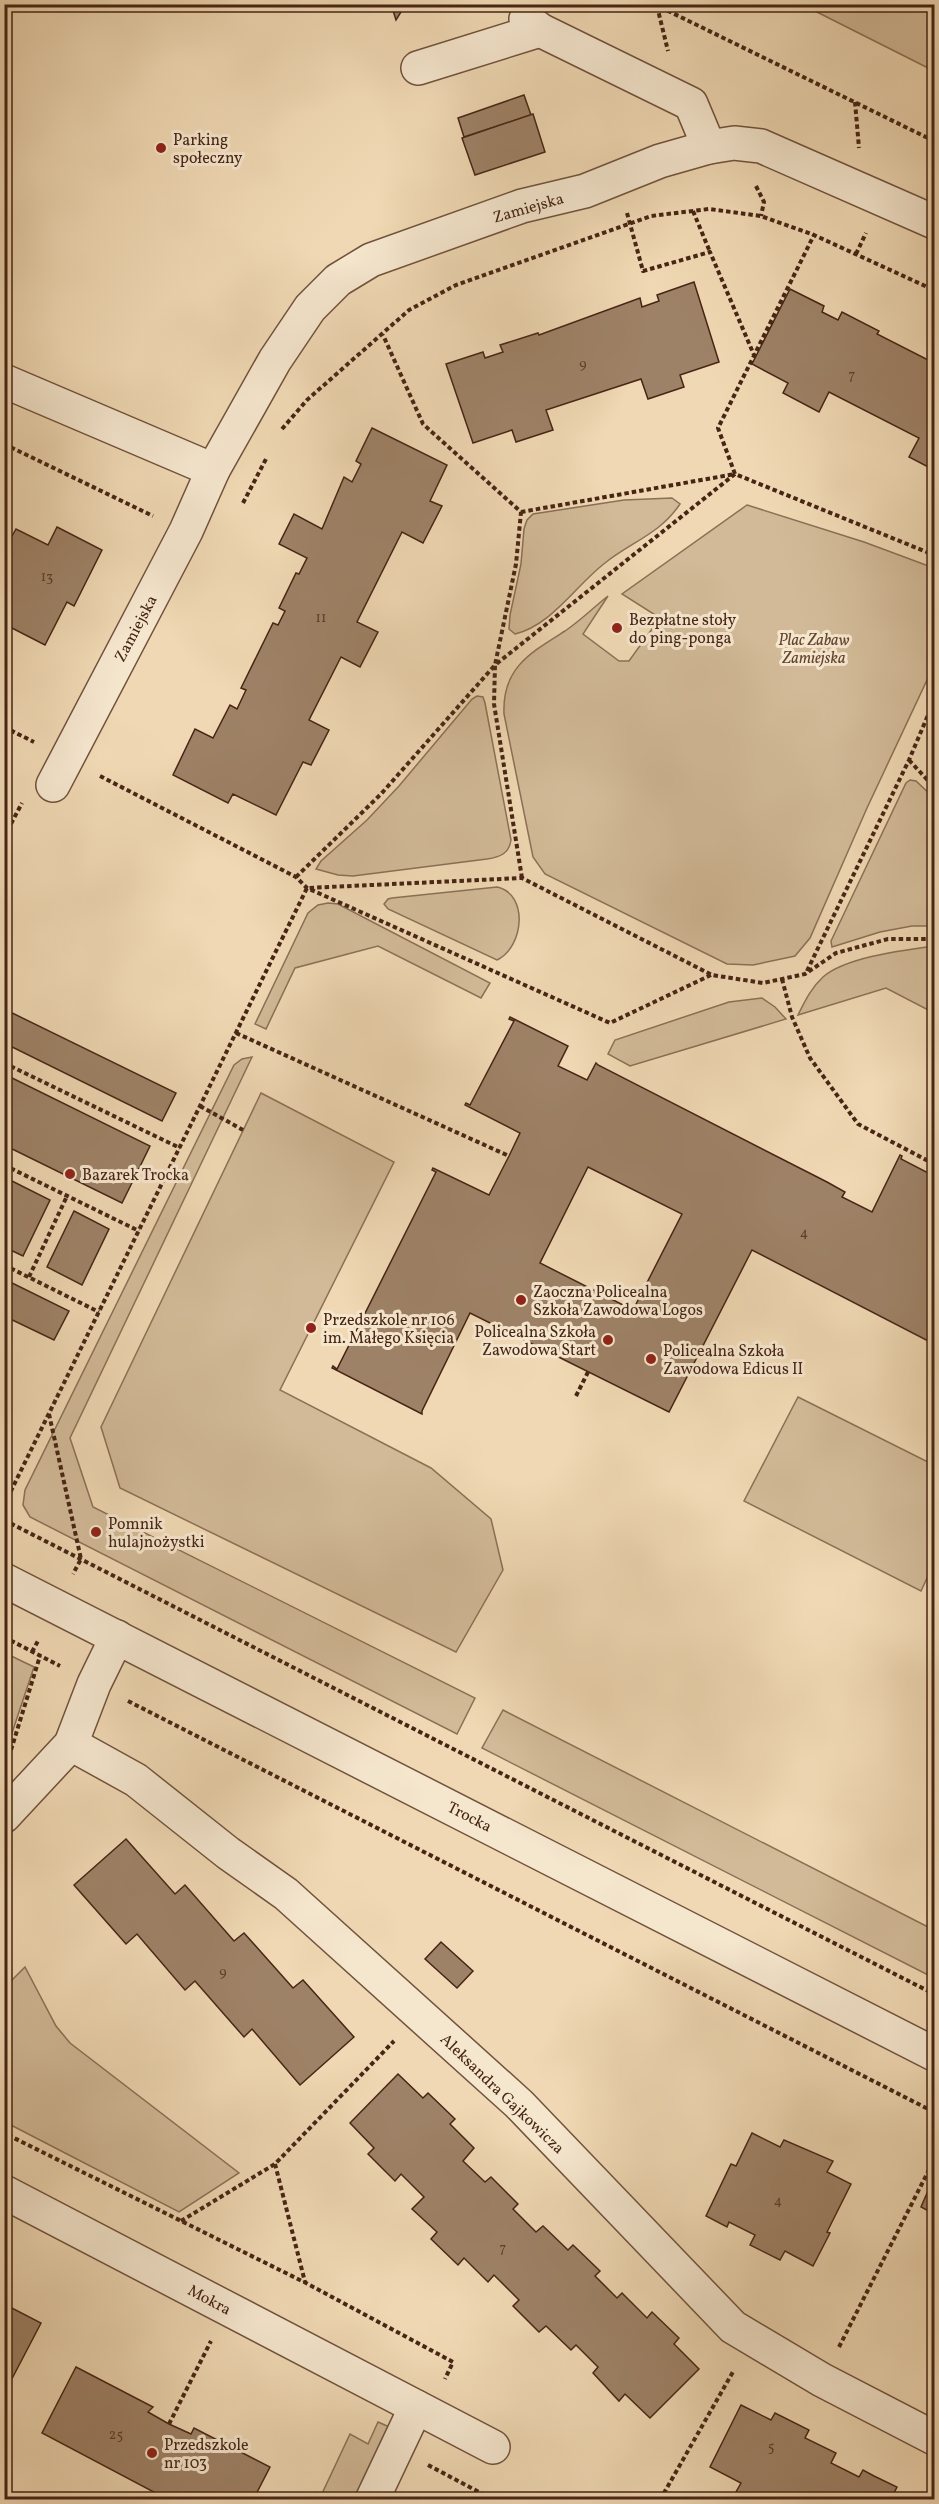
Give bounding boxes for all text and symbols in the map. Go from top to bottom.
place label: Parking społeczny [173,130,243,170]
marker: Parking społeczny [154,141,168,155]
street label: Zamiejska [491,188,567,230]
house number: 9 [579,355,587,374]
house number: 7 [849,366,856,385]
house number: 13 [41,568,53,587]
street label: Zamiejska [110,592,164,666]
house number: 11 [316,609,326,628]
place label: Bezpłatne stoły do ping-ponga [629,610,736,650]
marker: Bezpłatne stoły do ping-ponga [610,621,624,635]
park label: Plac Zabaw Zamiejska [778,630,850,670]
place label: Bazarek Trocka [82,1165,189,1187]
marker: Bazarek Trocka [63,1167,77,1181]
house number: 4 [800,1224,808,1243]
place label: Zaoczna Policealna Szkoła Zawodowa Logos [533,1282,703,1322]
marker: Zaoczna Policealna Szkoła Zawodowa Logos [514,1293,528,1307]
place label: Przedszkole nr 106 im. Małego Księcia [323,1310,454,1350]
marker: Przedszkole nr 106 im. Małego Księcia [304,1321,318,1335]
place label: Policealna Szkoła Zawodowa Start [474,1322,596,1362]
marker: Policealna Szkoła Zawodowa Start [601,1333,615,1347]
place label: Policealna Szkoła Zawodowa Edicus II [663,1341,803,1381]
marker: Policealna Szkoła Zawodowa Edicus II [644,1352,658,1366]
place label: Pomnik hulajnożystki [108,1514,205,1554]
marker: Pomnik hulajnożystki [89,1525,103,1539]
street label: Trocka [443,1797,495,1838]
house number: 9 [219,1963,227,1982]
street label: Aleksandra Gajkowicza [435,2029,569,2160]
house number: 4 [774,2192,782,2211]
house number: 7 [500,2239,507,2258]
street label: Mokra [183,2280,235,2321]
house number: 25 [109,2426,123,2445]
place label: Przedszkole nr 103 [164,2435,249,2475]
house number: 5 [768,2438,774,2457]
marker: Przedszkole nr 103 [145,2446,159,2460]

